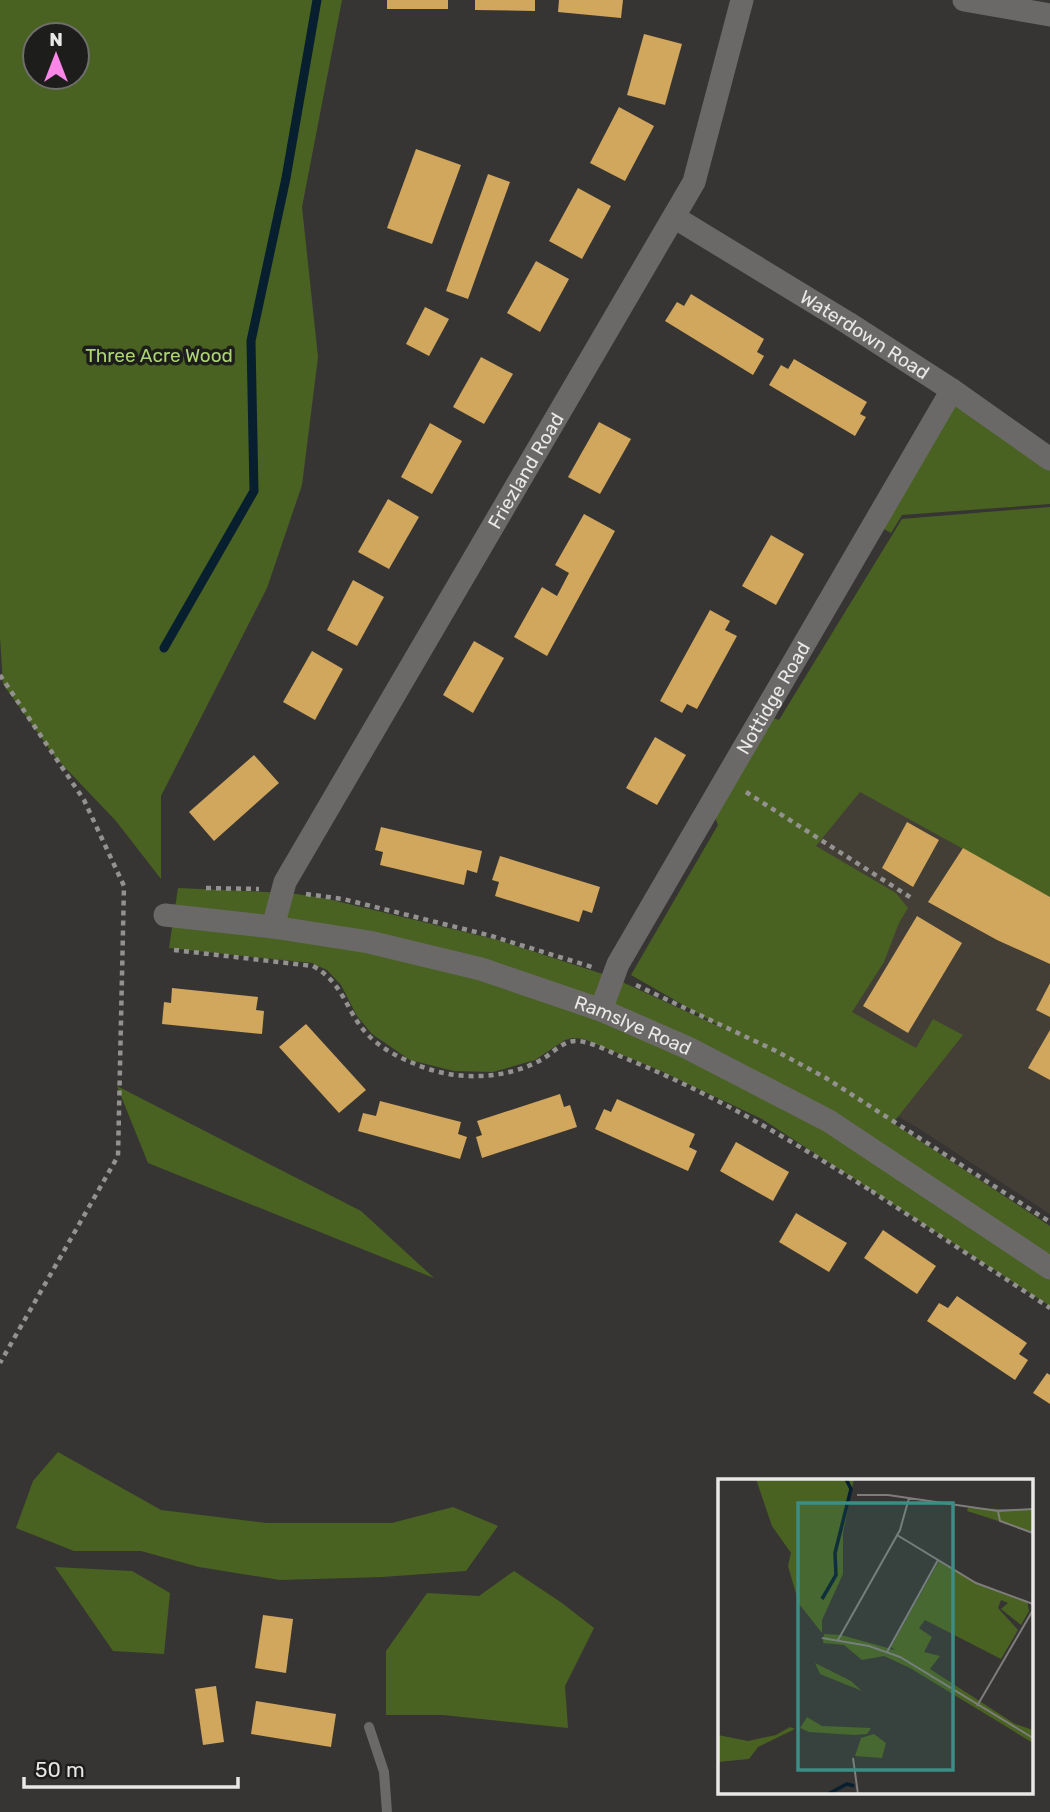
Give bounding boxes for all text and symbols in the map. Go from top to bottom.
north arrow [21,21,91,91]
text: N [49,28,63,51]
street label: Waterdown Road [796,285,934,384]
park label: Three Acre Wood [85,344,233,367]
street label: Friezland Road [483,409,569,533]
street label: Nottidge Road [732,638,815,759]
street label: Ramslye Road [571,991,695,1060]
inset map [718,1479,1032,1794]
scale bar [24,1745,238,1789]
text: 50 m [35,1757,85,1782]

